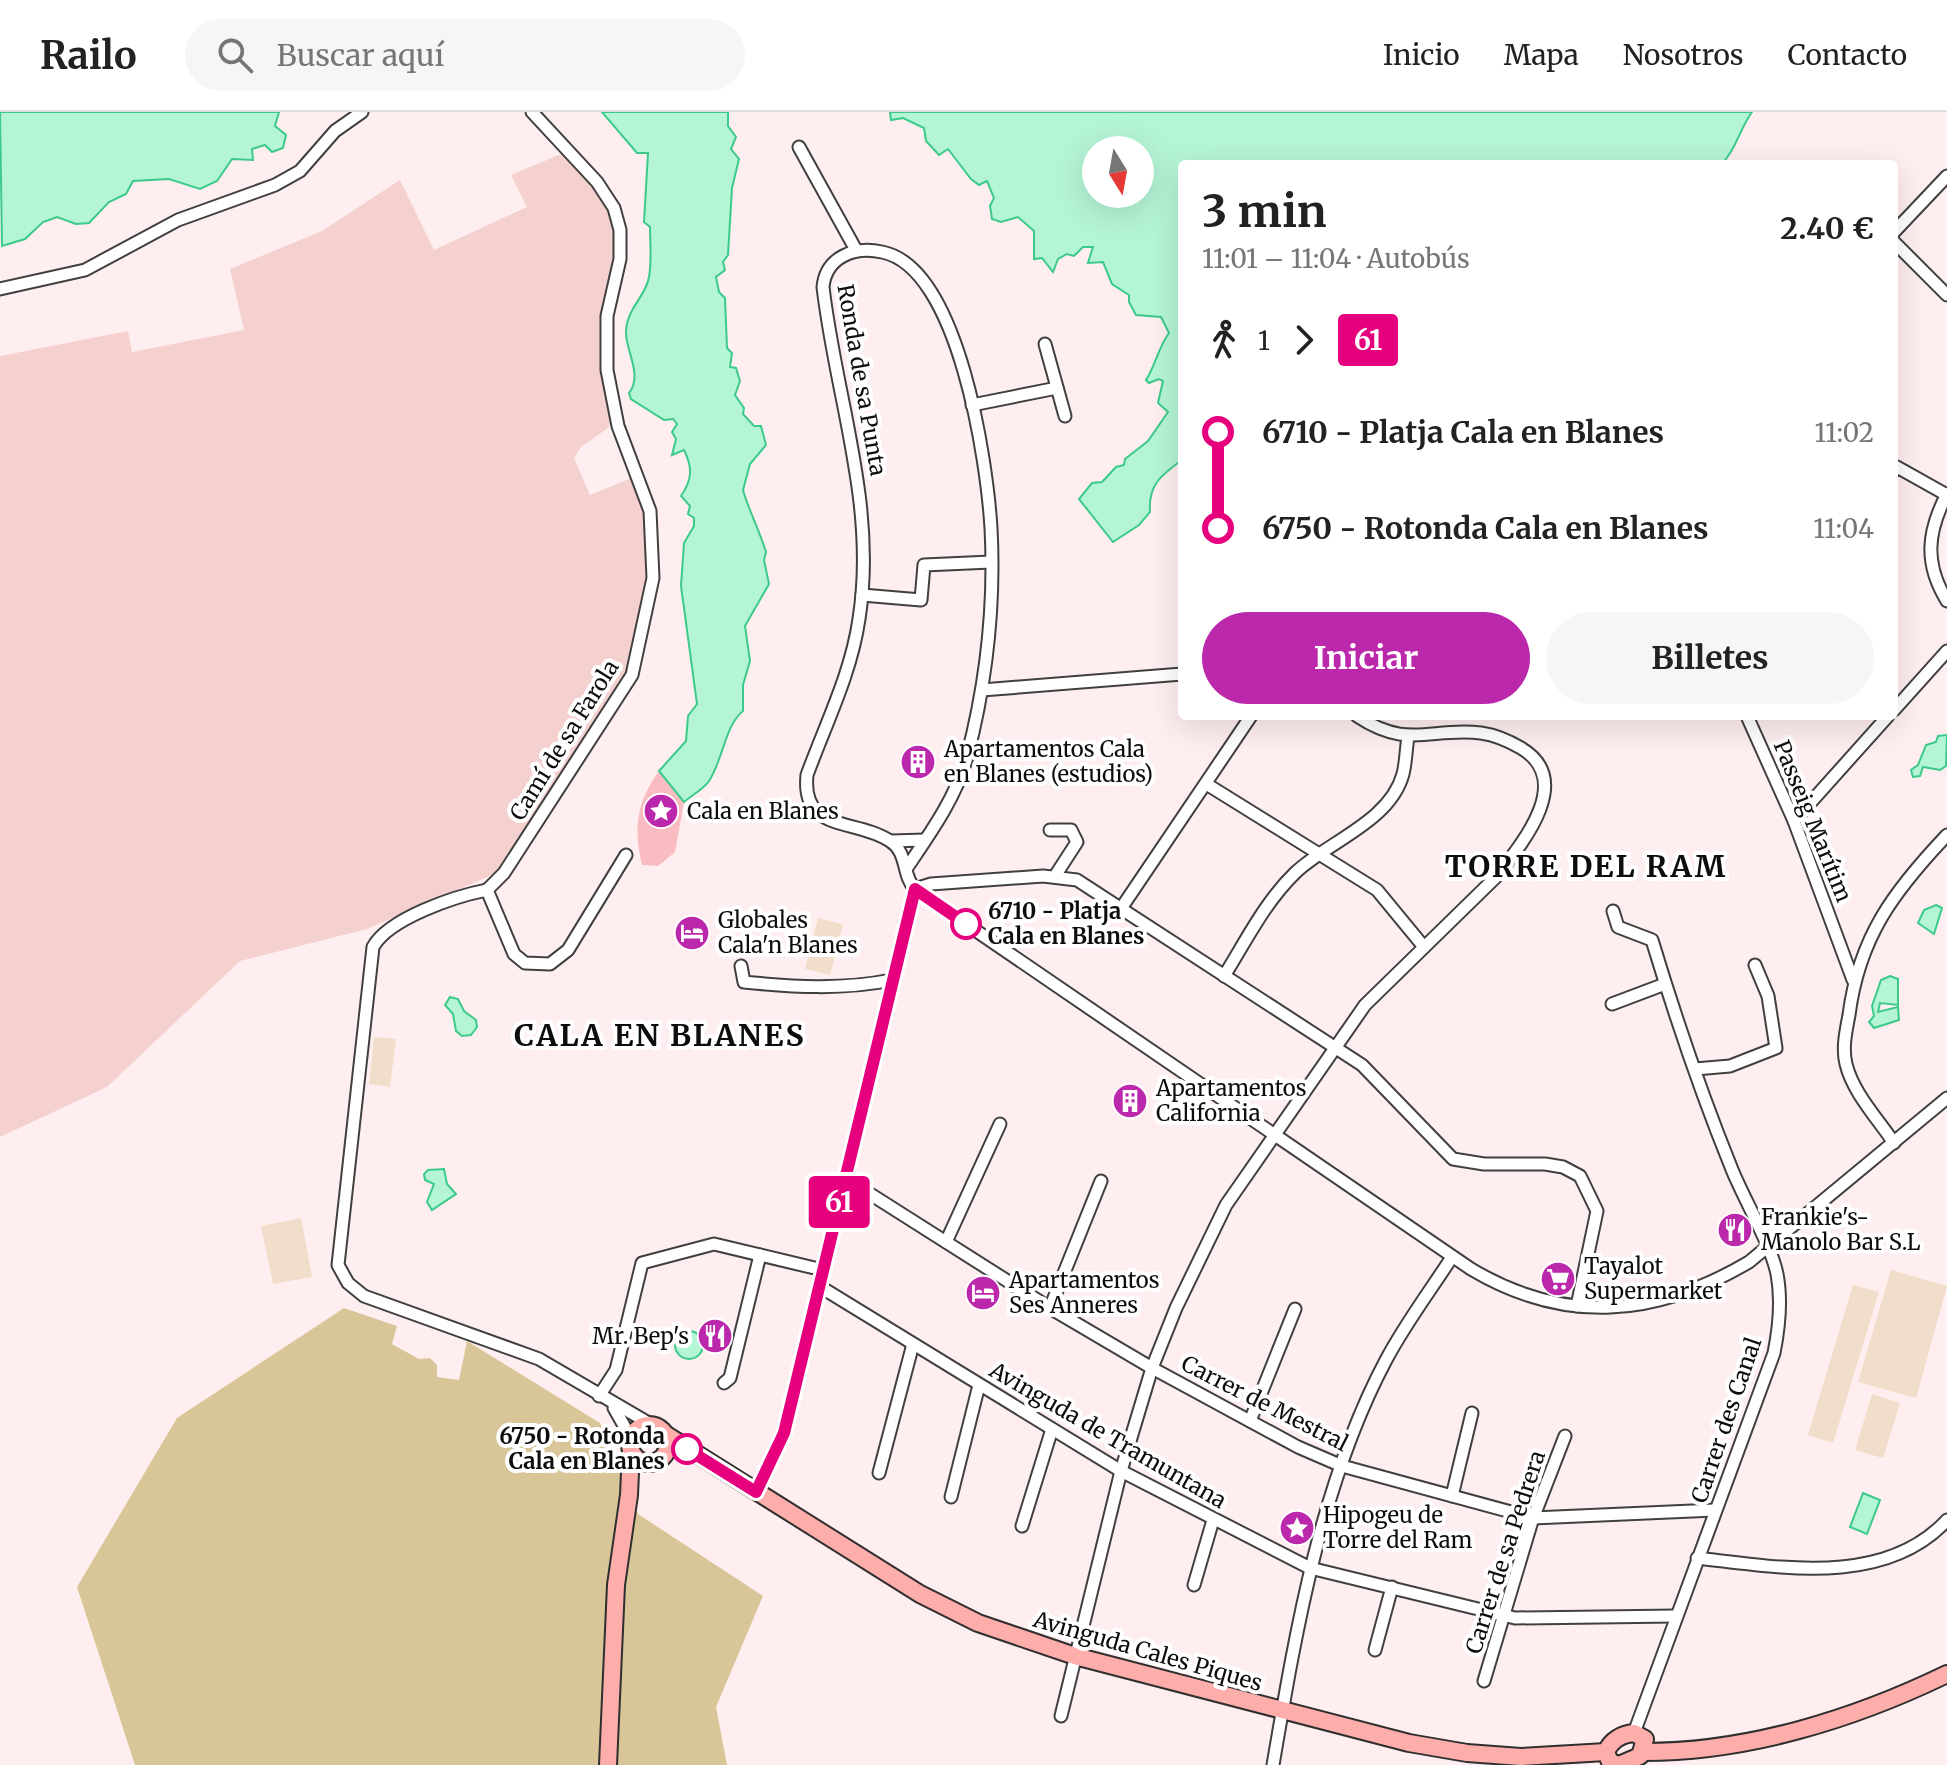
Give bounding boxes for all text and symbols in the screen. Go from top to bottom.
search box [185,19,745,91]
text: Railo [40,32,137,79]
icon: search [213,33,257,77]
text: Buscar aquí [277,36,444,74]
text: Inicio [1383,37,1460,73]
text: Mapa [1504,37,1579,73]
text: Nosotros [1623,37,1744,73]
text: Contacto [1788,37,1907,73]
north arrow [1082,136,1154,208]
map controls [1082,136,1154,208]
text: 3 min [1202,184,1327,239]
text: 2.40 € [1780,209,1874,247]
text: 11:01 – 11:04 · Autobús [1202,242,1470,275]
street label: Ronda de sa Punta [831,282,893,478]
icon: walk [1202,318,1246,362]
icon: forward [1282,318,1326,362]
text: 61 [1354,322,1382,358]
text: 1 [1258,324,1270,357]
text: 6710 - Platja Cala en Blanes [1262,413,1664,451]
text: 11:02 [1814,416,1874,449]
text: 6750 - Rotonda Cala en Blanes [1262,509,1709,547]
text: 11:04 [1813,512,1874,545]
button: Iniciar [1202,612,1530,704]
button: Billetes [1546,612,1874,704]
street label: Camí de sa Farola [503,655,625,825]
place label: Apartamentos Cala en Blanes (estudios) [943,735,1153,788]
street label: Passeig Marítim [1768,736,1858,906]
building icon: Apartamentos Cala en Blanes (estudios) [899,743,937,781]
place icon: Cala en Blanes [642,792,680,830]
place label: Cala en Blanes [687,797,839,825]
district label: TORRE DEL RAM [1445,847,1727,885]
place label: 6710 - Platja Cala en Blanes [988,897,1144,950]
place label: Globales Cala'n Blanes [718,906,858,959]
marker: 6710 - Platja Cala en Blanes [951,909,981,939]
hotel icon: Globales Cala'n Blanes [673,914,711,952]
district label: CALA EN BLANES [514,1016,806,1054]
place label: Apartamentos California [1155,1074,1306,1127]
building icon: Apartamentos California [1111,1082,1149,1120]
line badge: 61 [803,1176,875,1228]
text: 61 [825,1184,853,1220]
place label: Frankie's- Manolo Bar S.L [1761,1203,1921,1256]
restaurant icon: Frankie's- Manolo Bar S.L [1716,1211,1754,1249]
place label: Tayalot Supermarket [1584,1252,1723,1305]
supermarket icon: Tayalot Supermarket [1539,1260,1577,1298]
place label: Apartamentos Ses Anneres [1008,1266,1159,1319]
hotel icon: Apartamentos Ses Anneres [964,1274,1002,1312]
restaurant icon: Mr. Bep's [696,1317,734,1355]
place label: Mr. Bep's [592,1322,689,1350]
street label: Carrer des Canal [1685,1333,1767,1506]
street label: Carrer de Mestral [1177,1349,1353,1457]
street label: Avinguda de Tramuntana [984,1355,1232,1514]
place label: 6750 - Rotonda Cala en Blanes [499,1422,665,1475]
marker: 6750 - Rotonda Cala en Blanes [672,1434,702,1464]
street label: Carrer de sa Pedrera [1459,1447,1551,1657]
place label: Hipogeu de Torre del Ram [1323,1501,1472,1554]
place icon: Hipogeu de Torre del Ram [1278,1509,1316,1547]
street label: Avinguda Cales Piques [1029,1605,1266,1697]

